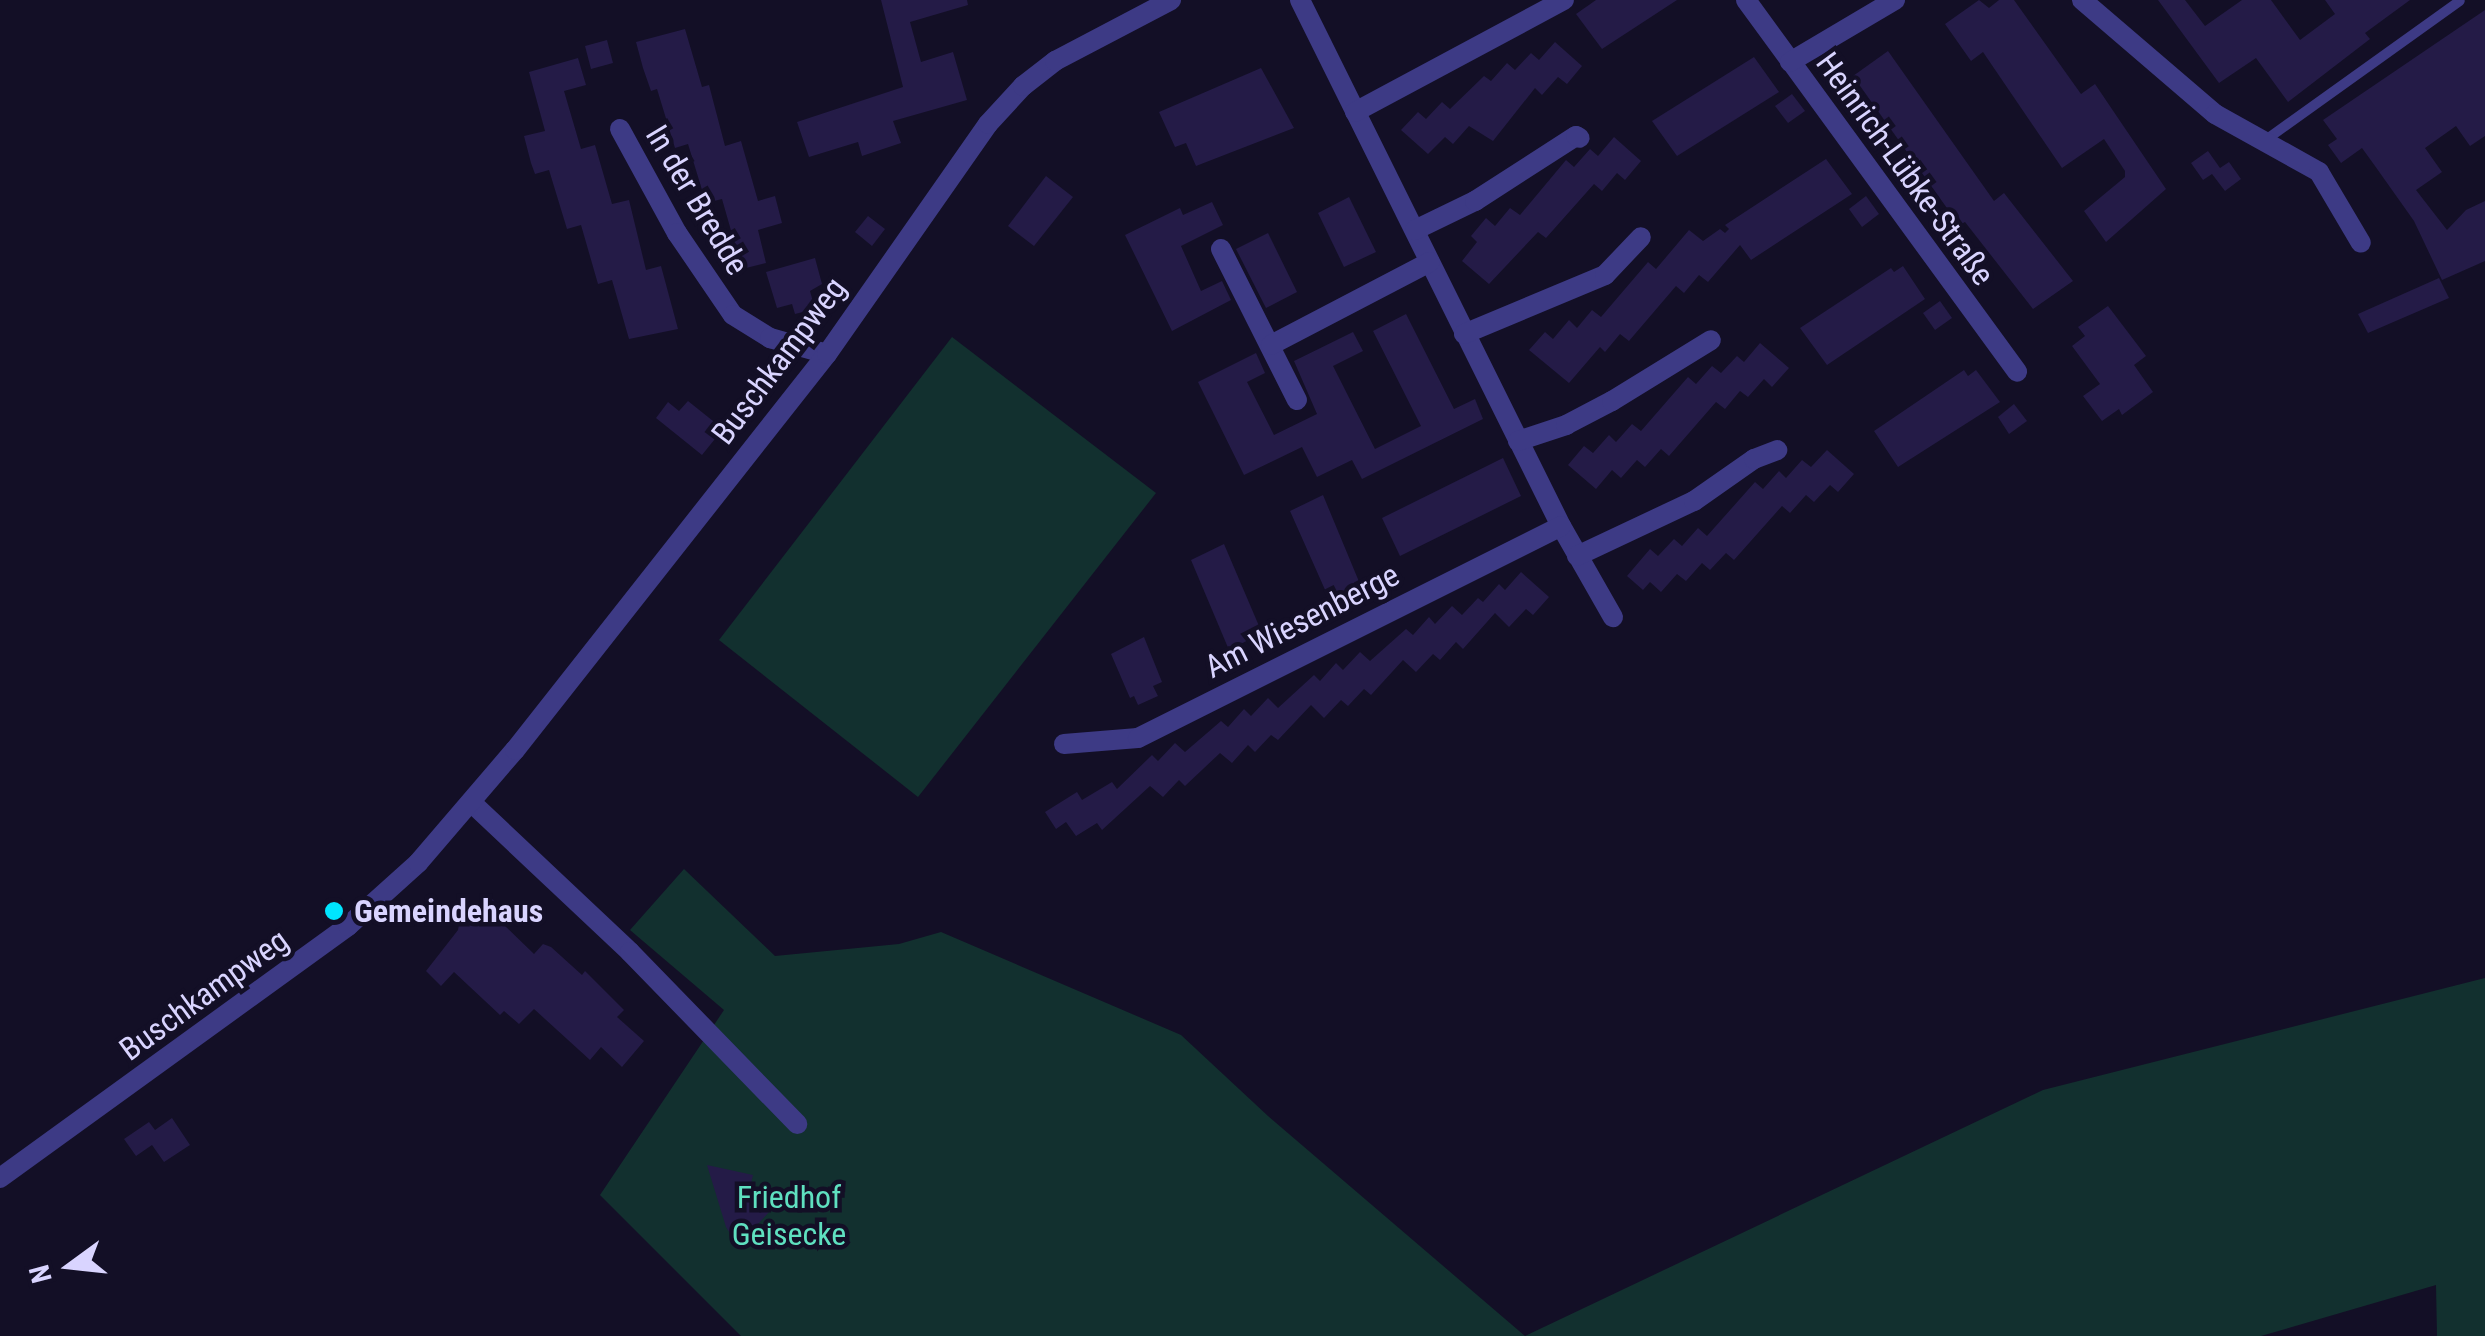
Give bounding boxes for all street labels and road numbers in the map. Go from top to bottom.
street label: Heinrich-Lübke-Straße [1808,45,2002,293]
street label: In der Bredde [637,118,757,282]
street label: Buschkampweg [704,270,854,452]
street label: Am Wiesenberge [1199,556,1405,686]
street label: Buschkampweg [112,921,296,1069]

